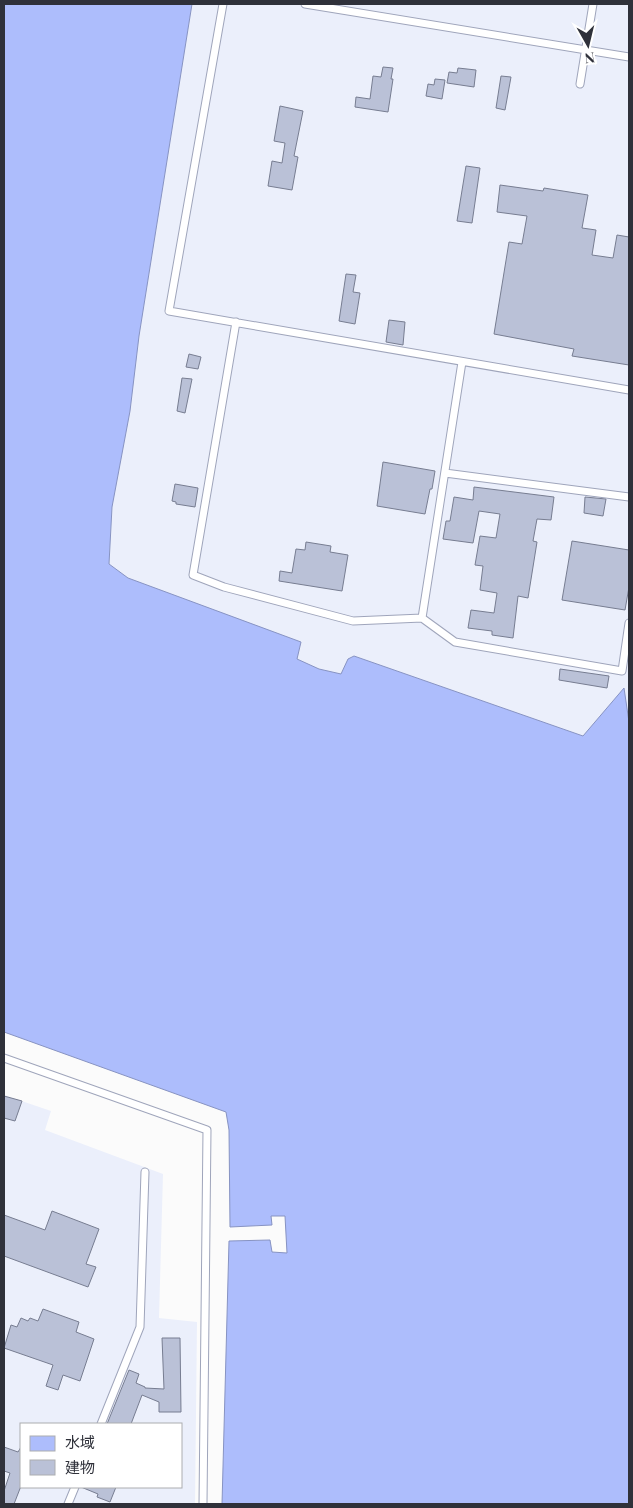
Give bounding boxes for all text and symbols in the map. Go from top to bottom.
north arrow [563,20,613,70]
text: N [584,48,596,68]
legend [20,1423,182,1488]
text: 水域 [65,1432,95,1452]
text: 建物 [65,1457,95,1477]

